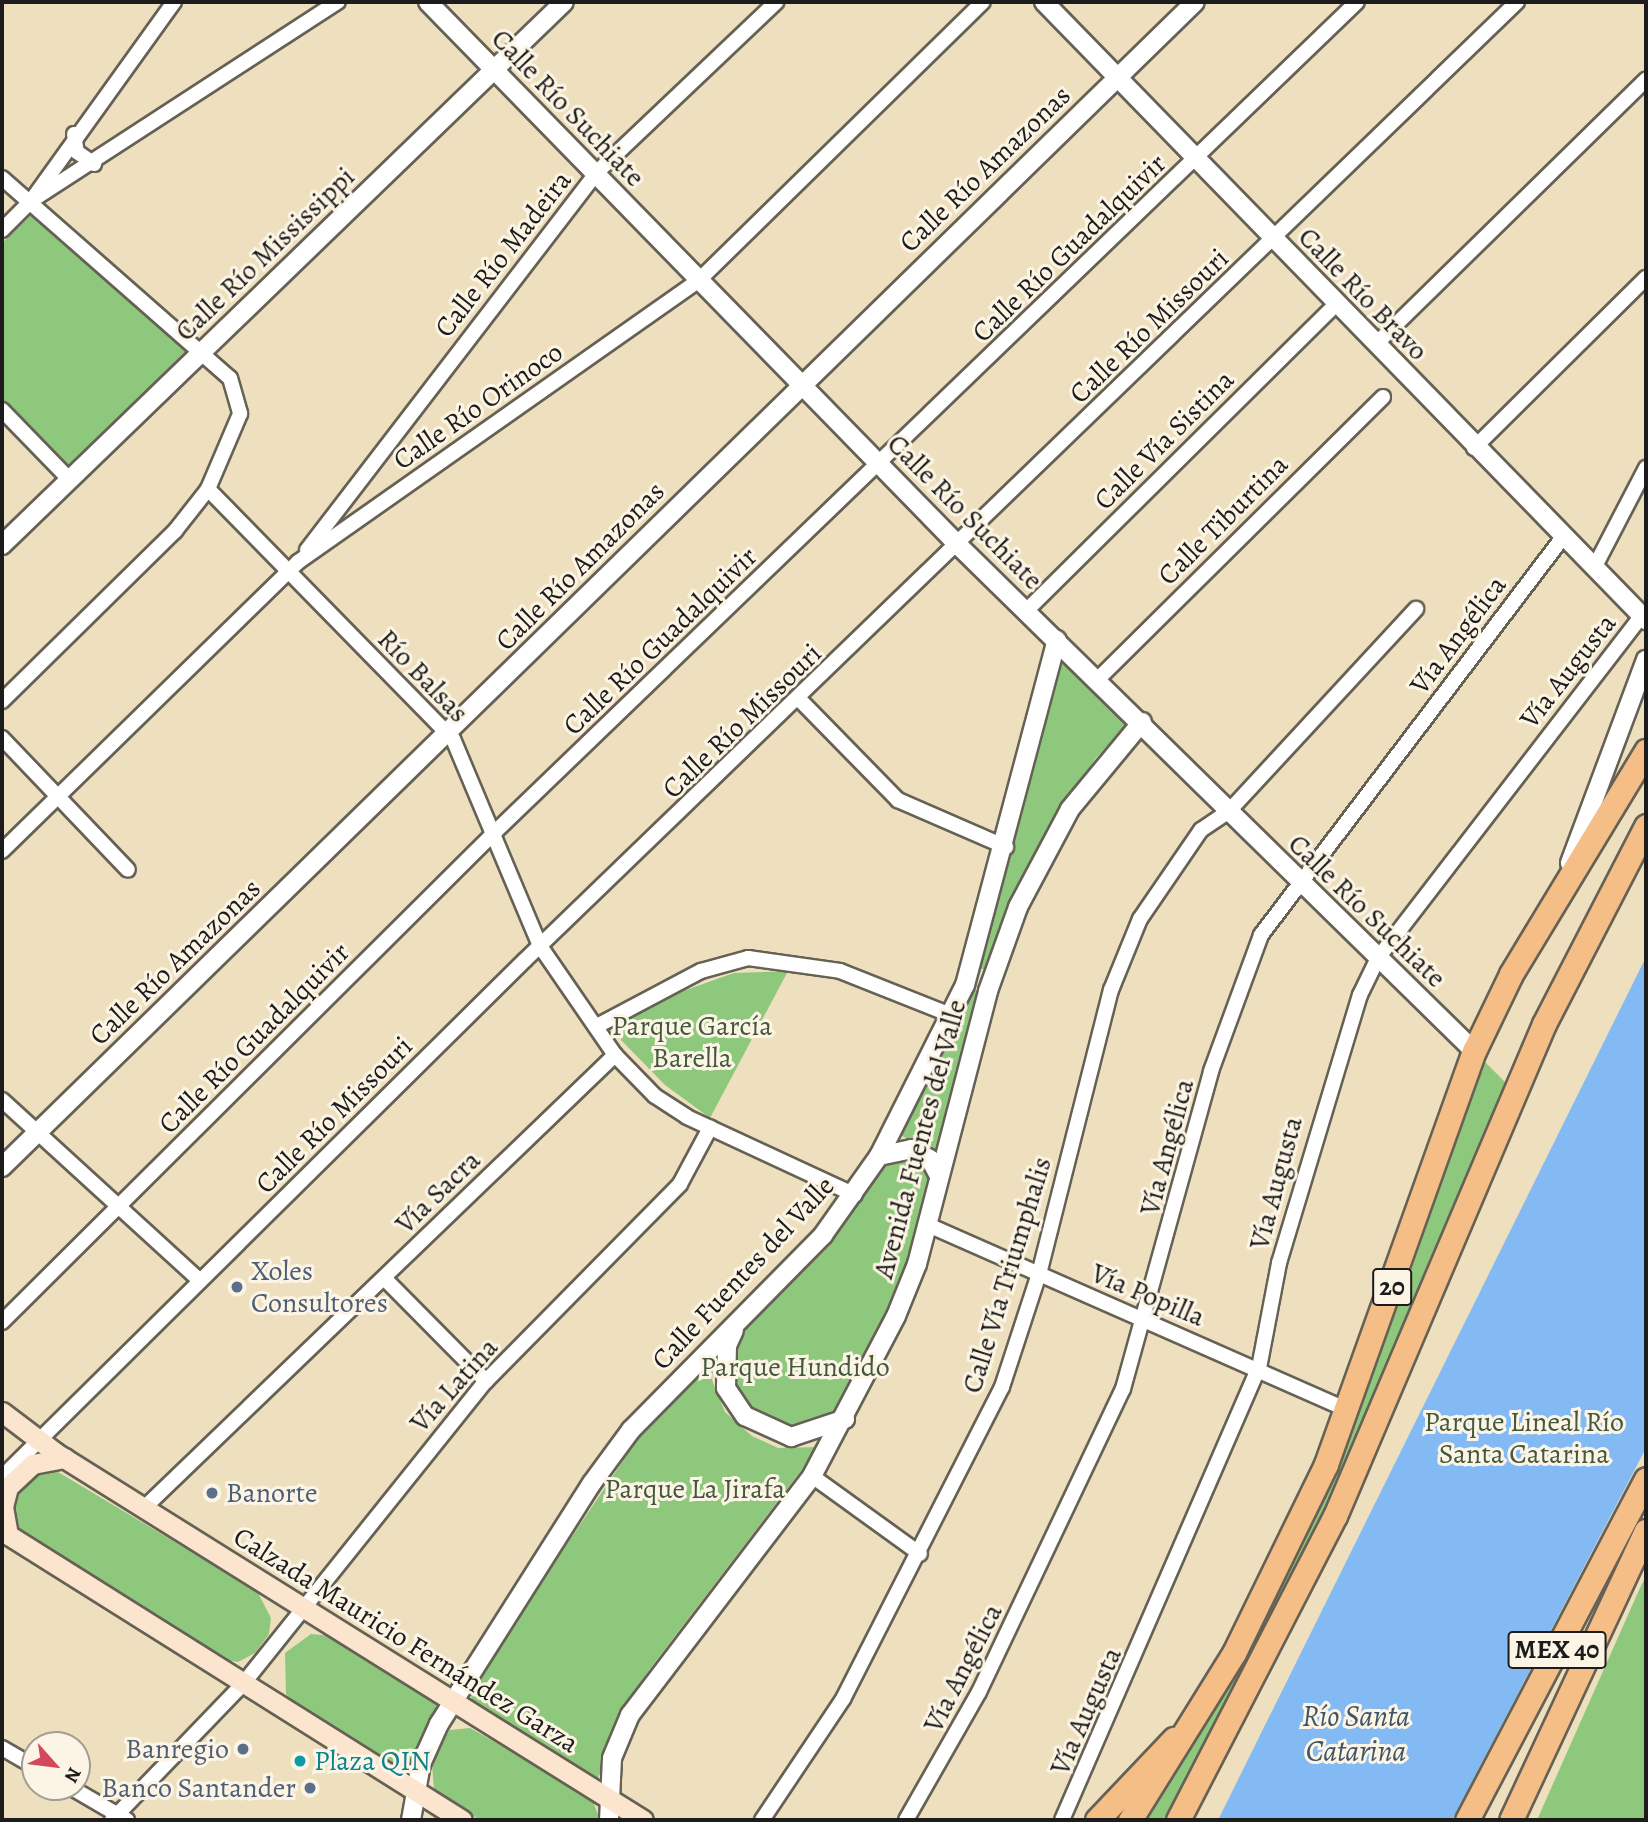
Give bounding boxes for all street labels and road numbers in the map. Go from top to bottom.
street label: Calle Río Suchiate [484,22,652,194]
street label: Calle Río Amazonas [892,79,1078,259]
street label: Calle Río Guadalquivir [965,147,1173,349]
street label: Calle Río Mississippi [168,160,362,348]
street label: Calle Río Madeira [428,164,578,344]
street label: Calle Río Bravo [1291,221,1435,367]
street label: Calle Río Missouri [1062,242,1236,410]
street label: Calle Río Orinoco [387,335,569,477]
street label: Calle Vía Sistina [1087,363,1241,517]
street label: Calle Río Suchiate [880,427,1050,597]
street label: Calle Tiburtina [1151,448,1295,592]
street label: Calle Río Amazonas [489,475,671,657]
street label: Calle Río Guadalquivir [556,540,764,742]
street label: Vía Angélica [1403,569,1513,701]
street label: Vía Augusta [1513,607,1623,735]
street label: Río Balsas [370,622,476,730]
street label: Calle Río Missouri [655,637,829,805]
street label: Calle Río Suchiate [1281,827,1453,995]
street label: Calle Río Amazonas [82,872,268,1052]
street label: Calle Río Guadalquivir [151,935,357,1141]
street label: Avenida Fuentes del Valle [867,996,973,1282]
street label: Calle Río Missouri [249,1030,419,1200]
street label: Vía Angélica [1133,1075,1201,1219]
street label: Vía Augusta [1242,1113,1310,1253]
street label: Vía Sacra [389,1143,487,1241]
street label: Calle Vía Triumphalis [955,1153,1059,1397]
street label: Calle Fuentes del Valle [645,1169,841,1377]
street label: Vía Popilla [1086,1256,1210,1334]
road number: 20 [1371,1264,1413,1310]
street label: Vía Latina [403,1331,505,1439]
street label: Calzada Mauricio Fernández Garza [227,1520,585,1760]
street label: Vía Angélica [916,1598,1010,1738]
road number: MEX 40 [1506,1628,1608,1672]
street label: Vía Augusta [1043,1642,1129,1780]

